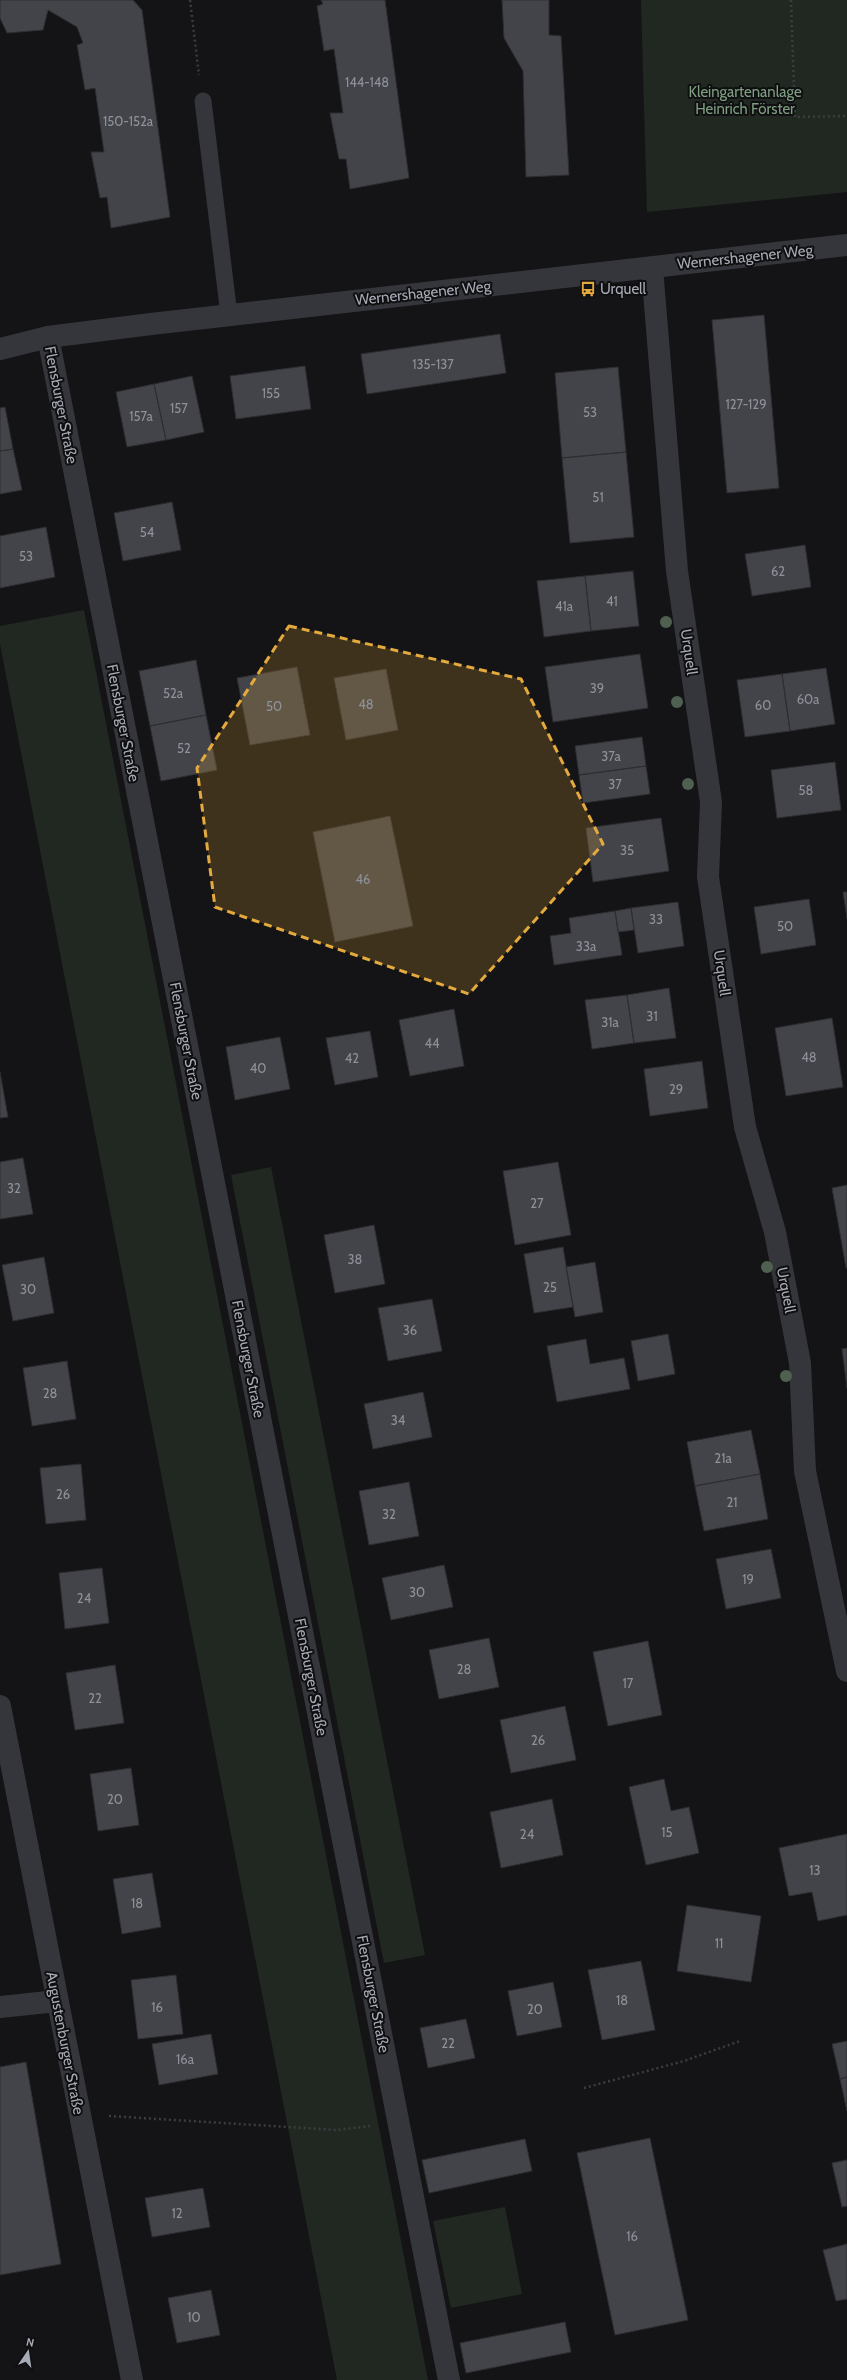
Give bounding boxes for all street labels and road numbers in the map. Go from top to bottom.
street label: Wernershagener Weg [676,241,814,273]
street label: Wernershagener Weg [354,277,492,309]
street label: Flensburger Straße [41,345,81,466]
street label: Urquell [677,628,701,677]
street label: Flensburger Straße [103,663,143,784]
street label: Urquell [710,949,734,998]
street label: Flensburger Straße [166,981,206,1102]
street label: Urquell [773,1266,799,1315]
street label: Flensburger Straße [228,1299,268,1420]
street label: Flensburger Straße [291,1617,331,1738]
street label: Flensburger Straße [353,1934,393,2055]
street label: Augustenburger Straße [42,1970,88,2116]

